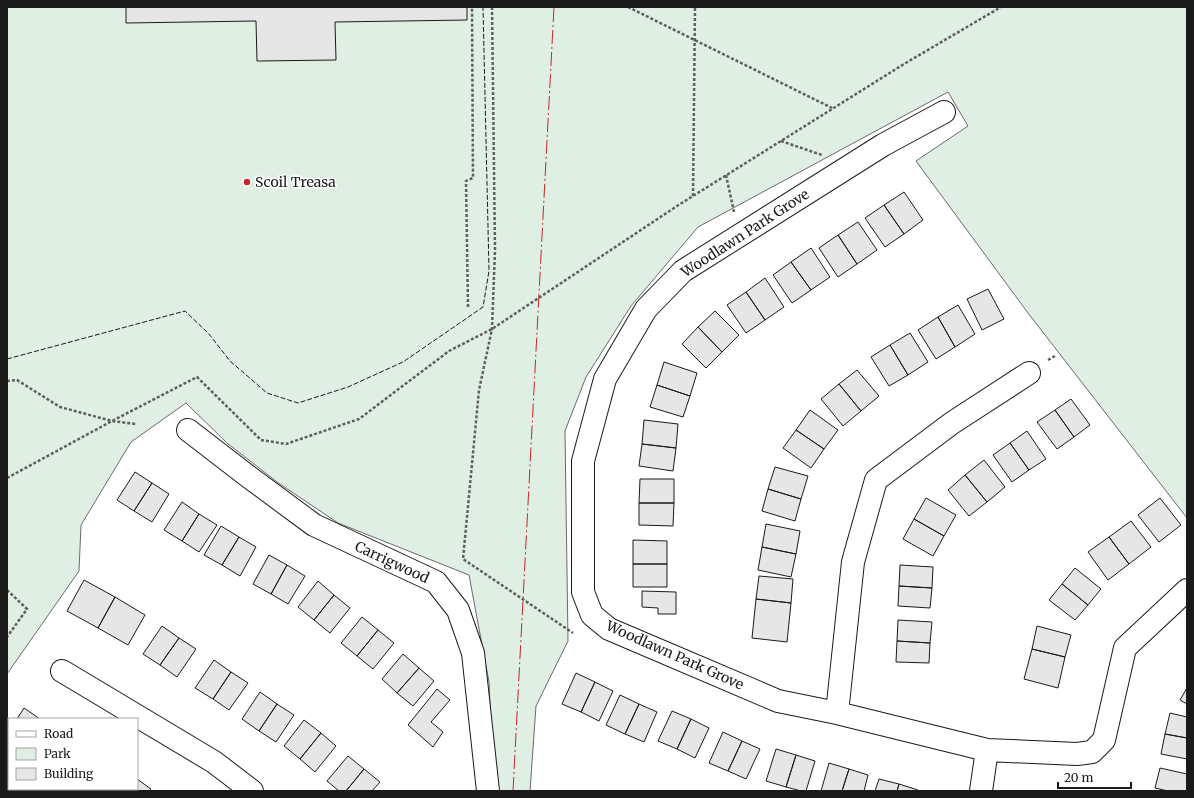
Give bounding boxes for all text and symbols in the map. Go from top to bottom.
place label: Scoil Treasa [255,173,336,191]
marker: Scoil Treasa [242,177,252,187]
street label: Woodlawn Park Grove [677,185,812,282]
street label: Carrigwood [352,537,433,587]
street label: Woodlawn Park Grove [602,616,747,694]
legend [8,718,138,790]
text: Road [44,726,73,741]
text: Park [44,746,71,761]
scale bar [1058,764,1131,790]
text: Building [44,766,94,781]
text: 20 m [1064,770,1093,785]

